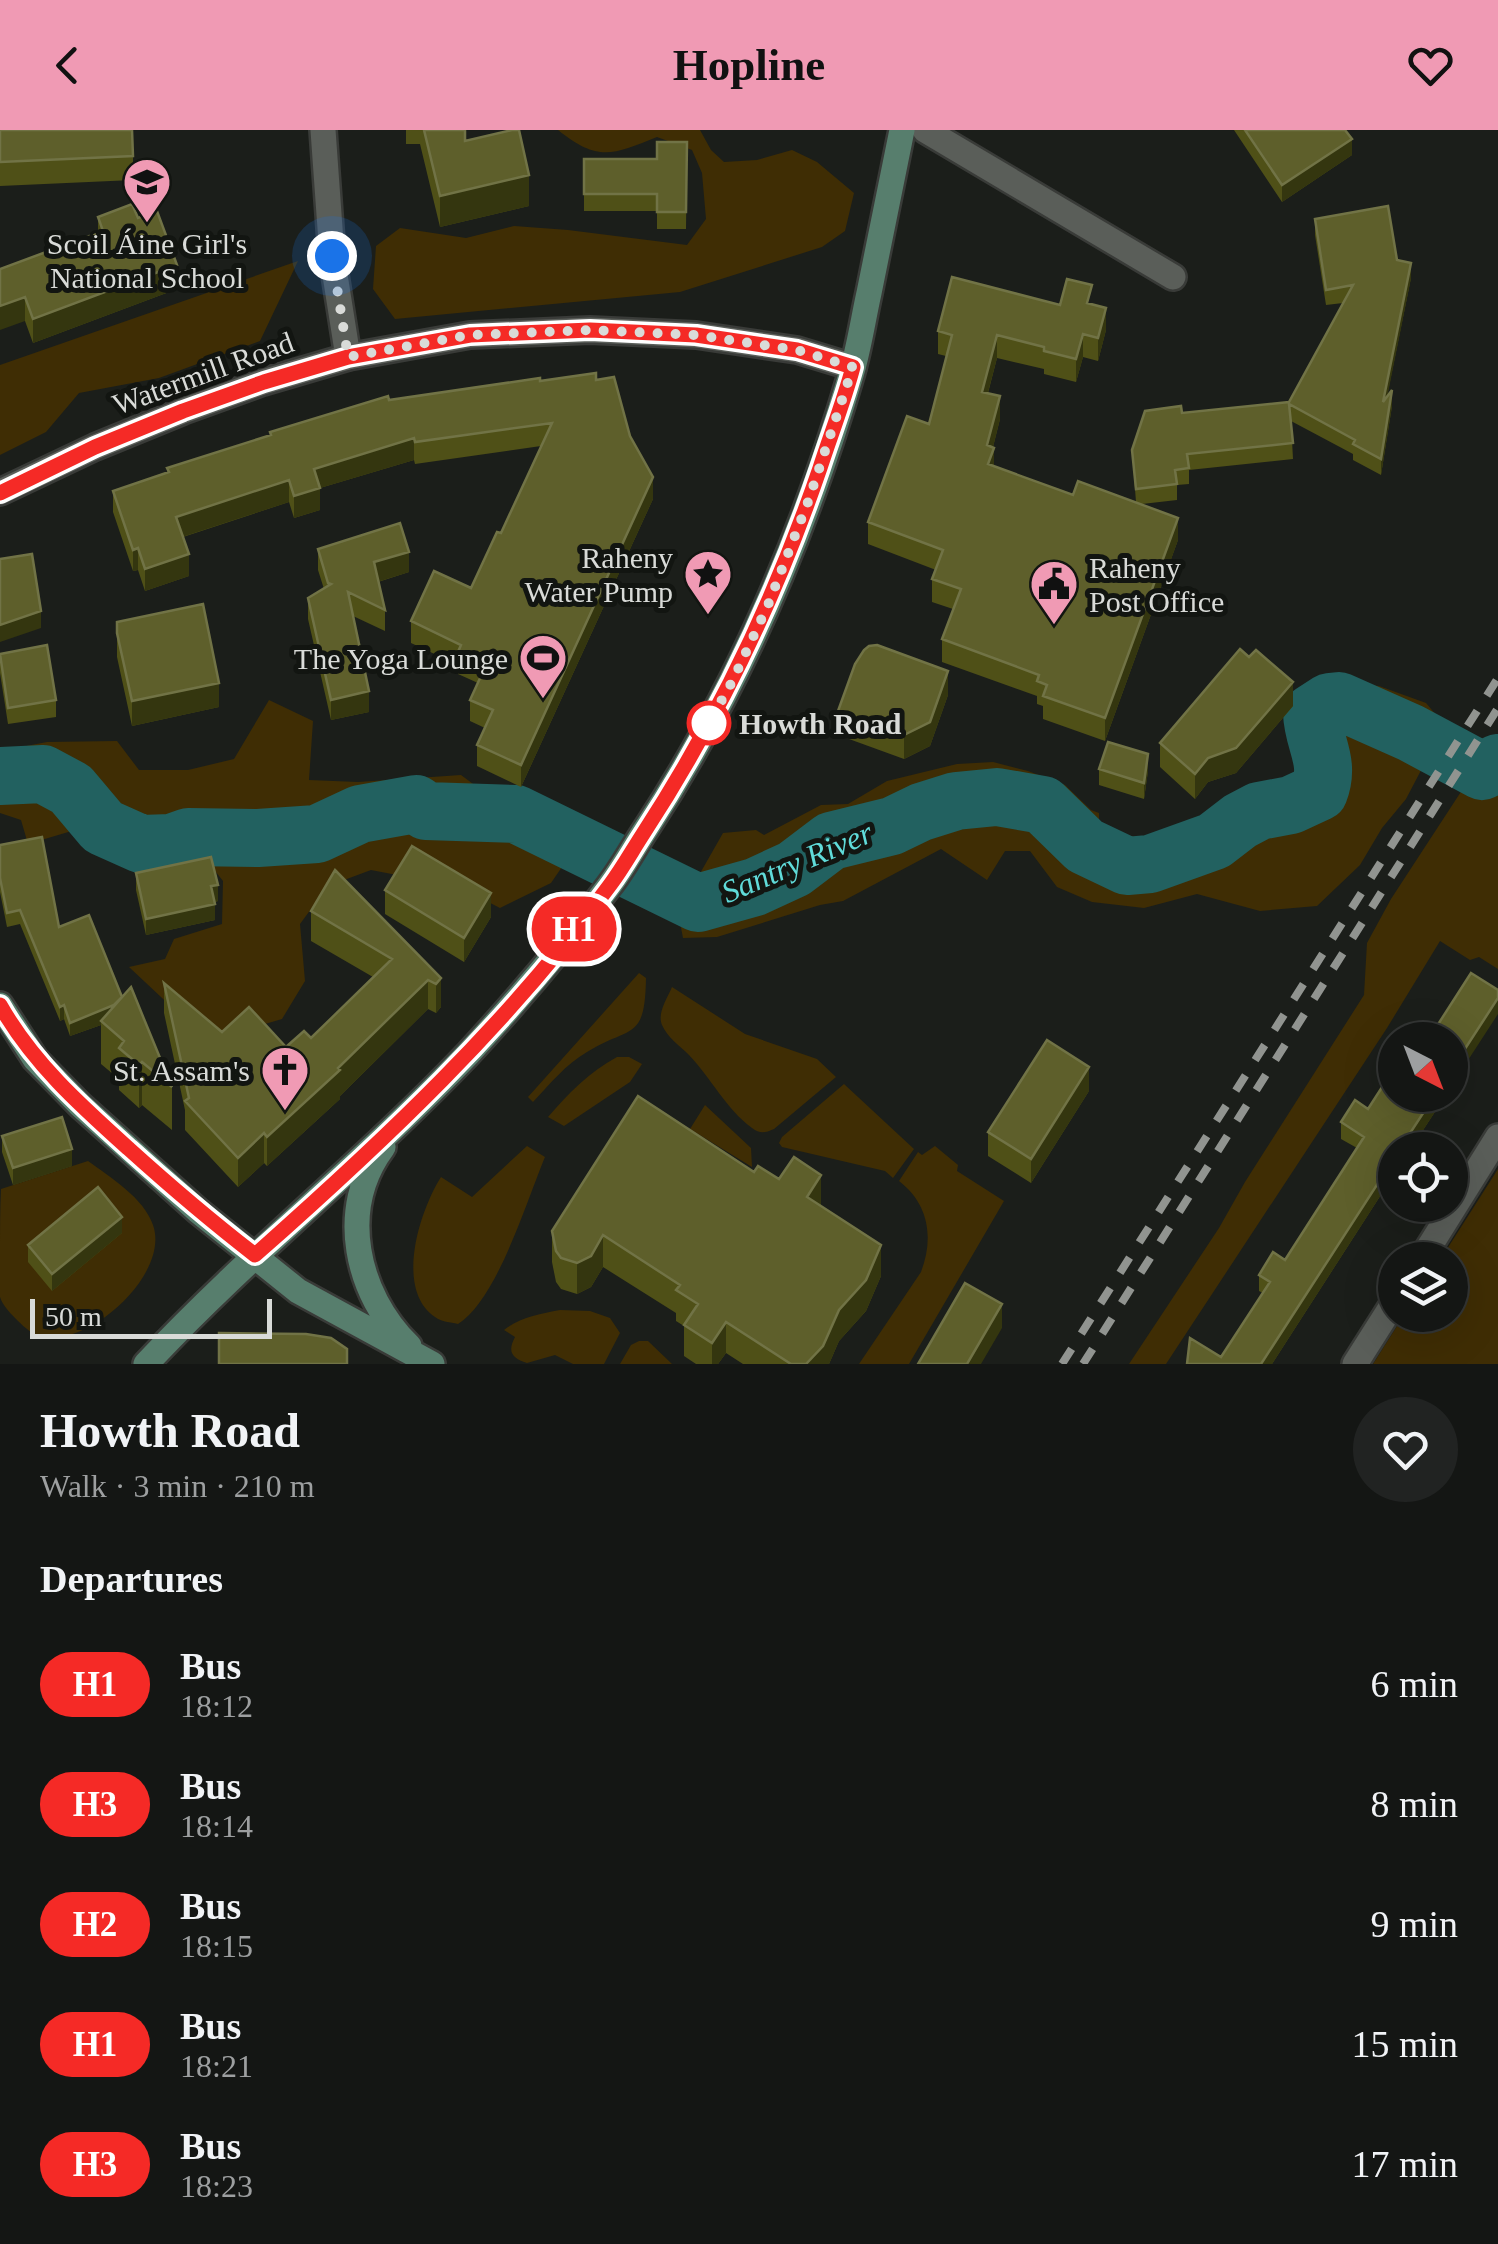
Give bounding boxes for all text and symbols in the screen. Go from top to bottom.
icon: back [40,38,95,93]
icon: heart [1403,38,1458,93]
text: Hopline [673,40,825,90]
school or university icon: Scoil Áine Girl's National School [121,156,173,224]
place label: Scoil Áine Girl's National School [47,227,247,294]
your location [307,231,357,281]
street label: Watermill Road [108,325,298,421]
place label: Raheny Water Pump [525,541,673,608]
place icon: Raheny Water Pump [682,548,734,616]
place label: Raheny Post Office [1089,551,1224,618]
public building icon: Raheny Post Office [1028,558,1080,626]
sports icon: The Yoga Lounge [517,632,569,700]
place label: The Yoga Lounge [294,642,508,675]
marker: Howth Road [688,702,730,744]
place label: Howth Road [739,707,902,740]
water label: Santry River [716,814,879,910]
line badge: H1 [529,896,619,962]
text: H1 [552,910,596,949]
north arrow [1378,1022,1468,1112]
map controls [1378,1022,1468,1332]
church icon: St. Assam's [259,1044,311,1112]
place label: St. Assam's [113,1054,250,1087]
button: locate [1378,1132,1468,1222]
button: layers [1378,1242,1468,1332]
scale bar [30,1294,272,1338]
text: 50 m [45,1301,102,1332]
button: heart [1353,1397,1458,1502]
text: Howth Road [40,1404,300,1457]
text: Walk · 3 min · 210 m [40,1468,315,1504]
text: Departures [40,1558,223,1600]
text: Bus [180,1645,241,1687]
text: 6 min [1370,1663,1458,1705]
text: H1 [73,1665,117,1704]
text: 18:12 [180,1688,253,1724]
text: Bus [180,1765,241,1807]
text: 8 min [1370,1783,1458,1825]
text: H3 [73,1785,117,1824]
text: 18:14 [180,1808,253,1844]
text: Bus [180,1885,241,1927]
text: 9 min [1370,1903,1458,1945]
text: H2 [73,1905,117,1944]
text: 18:15 [180,1928,253,1964]
text: Bus [180,2005,241,2047]
text: 15 min [1351,2023,1458,2065]
text: H1 [73,2025,117,2064]
text: 18:21 [180,2048,253,2084]
text: Bus [180,2125,241,2167]
text: 17 min [1351,2143,1458,2185]
text: H3 [73,2145,117,2184]
text: 18:23 [180,2168,253,2204]

